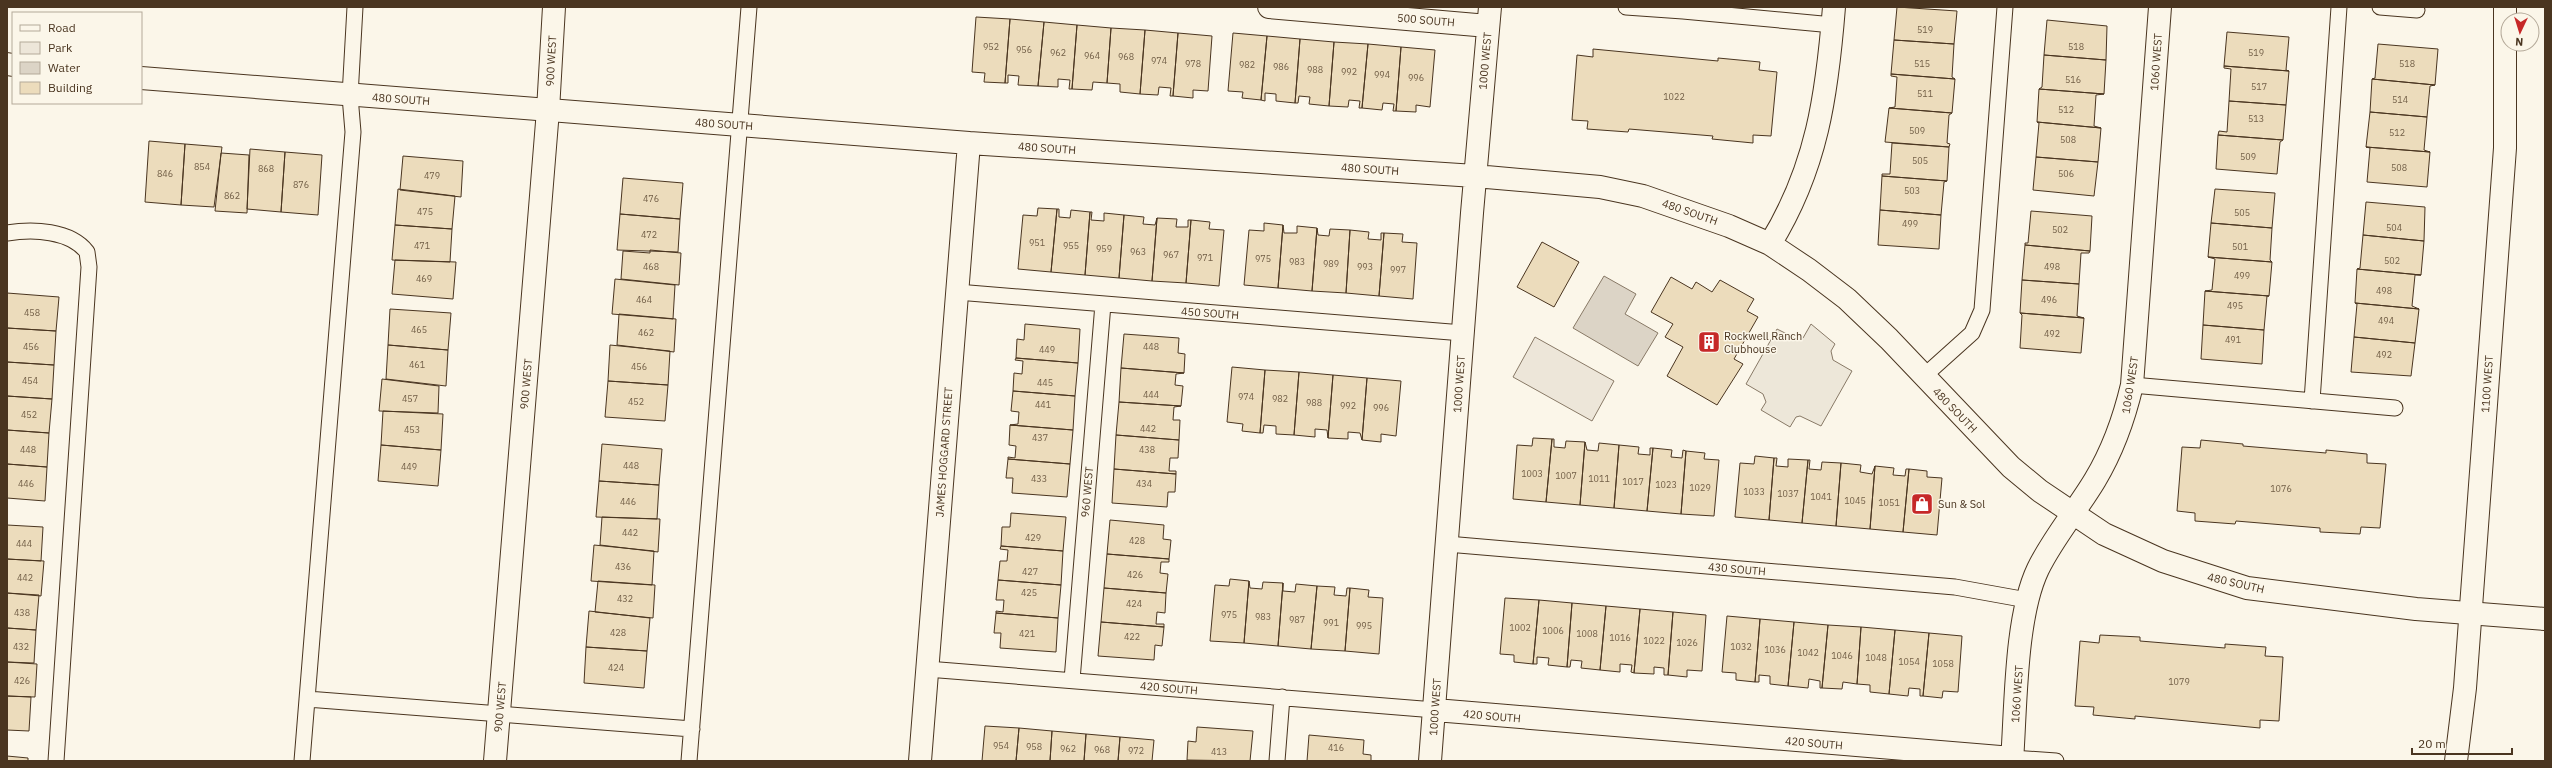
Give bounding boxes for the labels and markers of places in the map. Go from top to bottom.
building icon: Rockwell Ranch Clubhouse [1696,329,1722,355]
place label: Rockwell Ranch Clubhouse [1724,329,1802,356]
shop icon: Sun & Sol [1909,491,1935,517]
place label: Sun & Sol [1938,497,1985,511]

